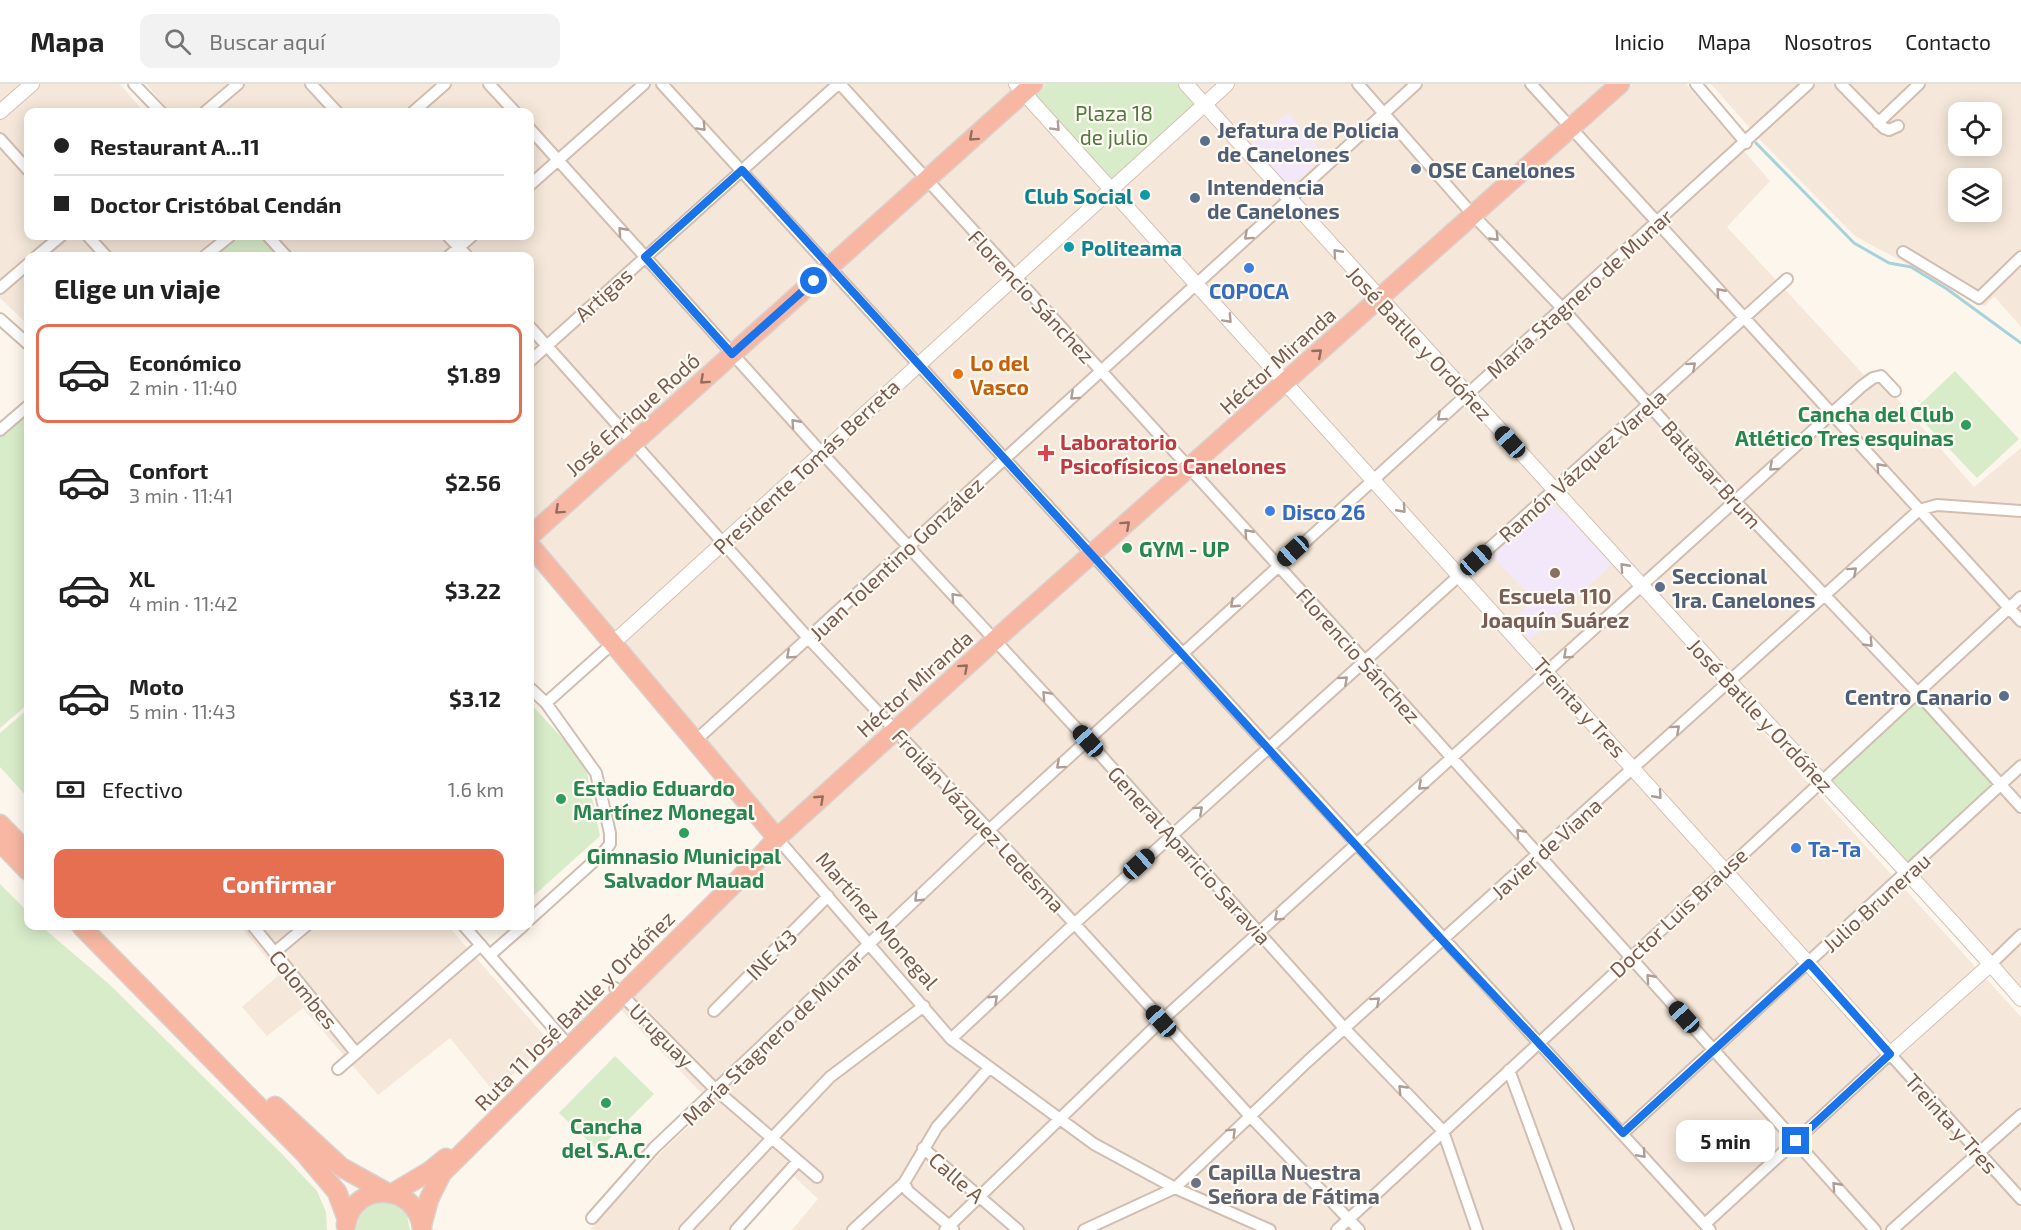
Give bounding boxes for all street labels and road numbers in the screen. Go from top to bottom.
street label: María Stagnero de Munar [1481,203,1678,383]
street label: Florencio Sánchez [964,224,1100,368]
street label: José Batlle y Ordóñez [1342,261,1498,425]
street label: Artigas [569,262,637,326]
street label: Héctor Miranda [1214,301,1340,419]
street label: José Enrique Rodó [560,347,704,481]
street label: Presidente Tomás Berreta [708,373,904,559]
street label: Ramón Vázquez Varela [1493,383,1671,547]
street label: Baltasar Brum [1657,415,1767,533]
street label: Juan Tolentino González [804,471,988,645]
street label: Florencio Sánchez [1292,582,1426,728]
street label: Héctor Miranda [851,624,977,742]
street label: José Batlle y Ordóñez [1683,633,1839,797]
street label: Treinta y Tres [1529,652,1631,762]
street label: Froilán Vázquez Ledesma [888,723,1070,917]
street label: General Aparicio Saravia [1103,761,1277,949]
street label: Javier de Viana [1486,792,1606,904]
street label: Doctor Luis Brause [1604,842,1752,982]
street label: Martínez Monegal [812,846,945,994]
street label: Julio Brunerau [1817,847,1935,957]
street label: Ruta 11 José Batlle y Ordóñez [469,905,679,1115]
street label: INE 43 [740,923,802,985]
street label: Colombes [265,944,343,1034]
street label: María Stagnero de Munar [676,944,868,1130]
street label: Uruguay [625,998,699,1072]
street label: Treinta y Tres [1901,1068,2003,1178]
street label: Calle A [924,1146,990,1208]

